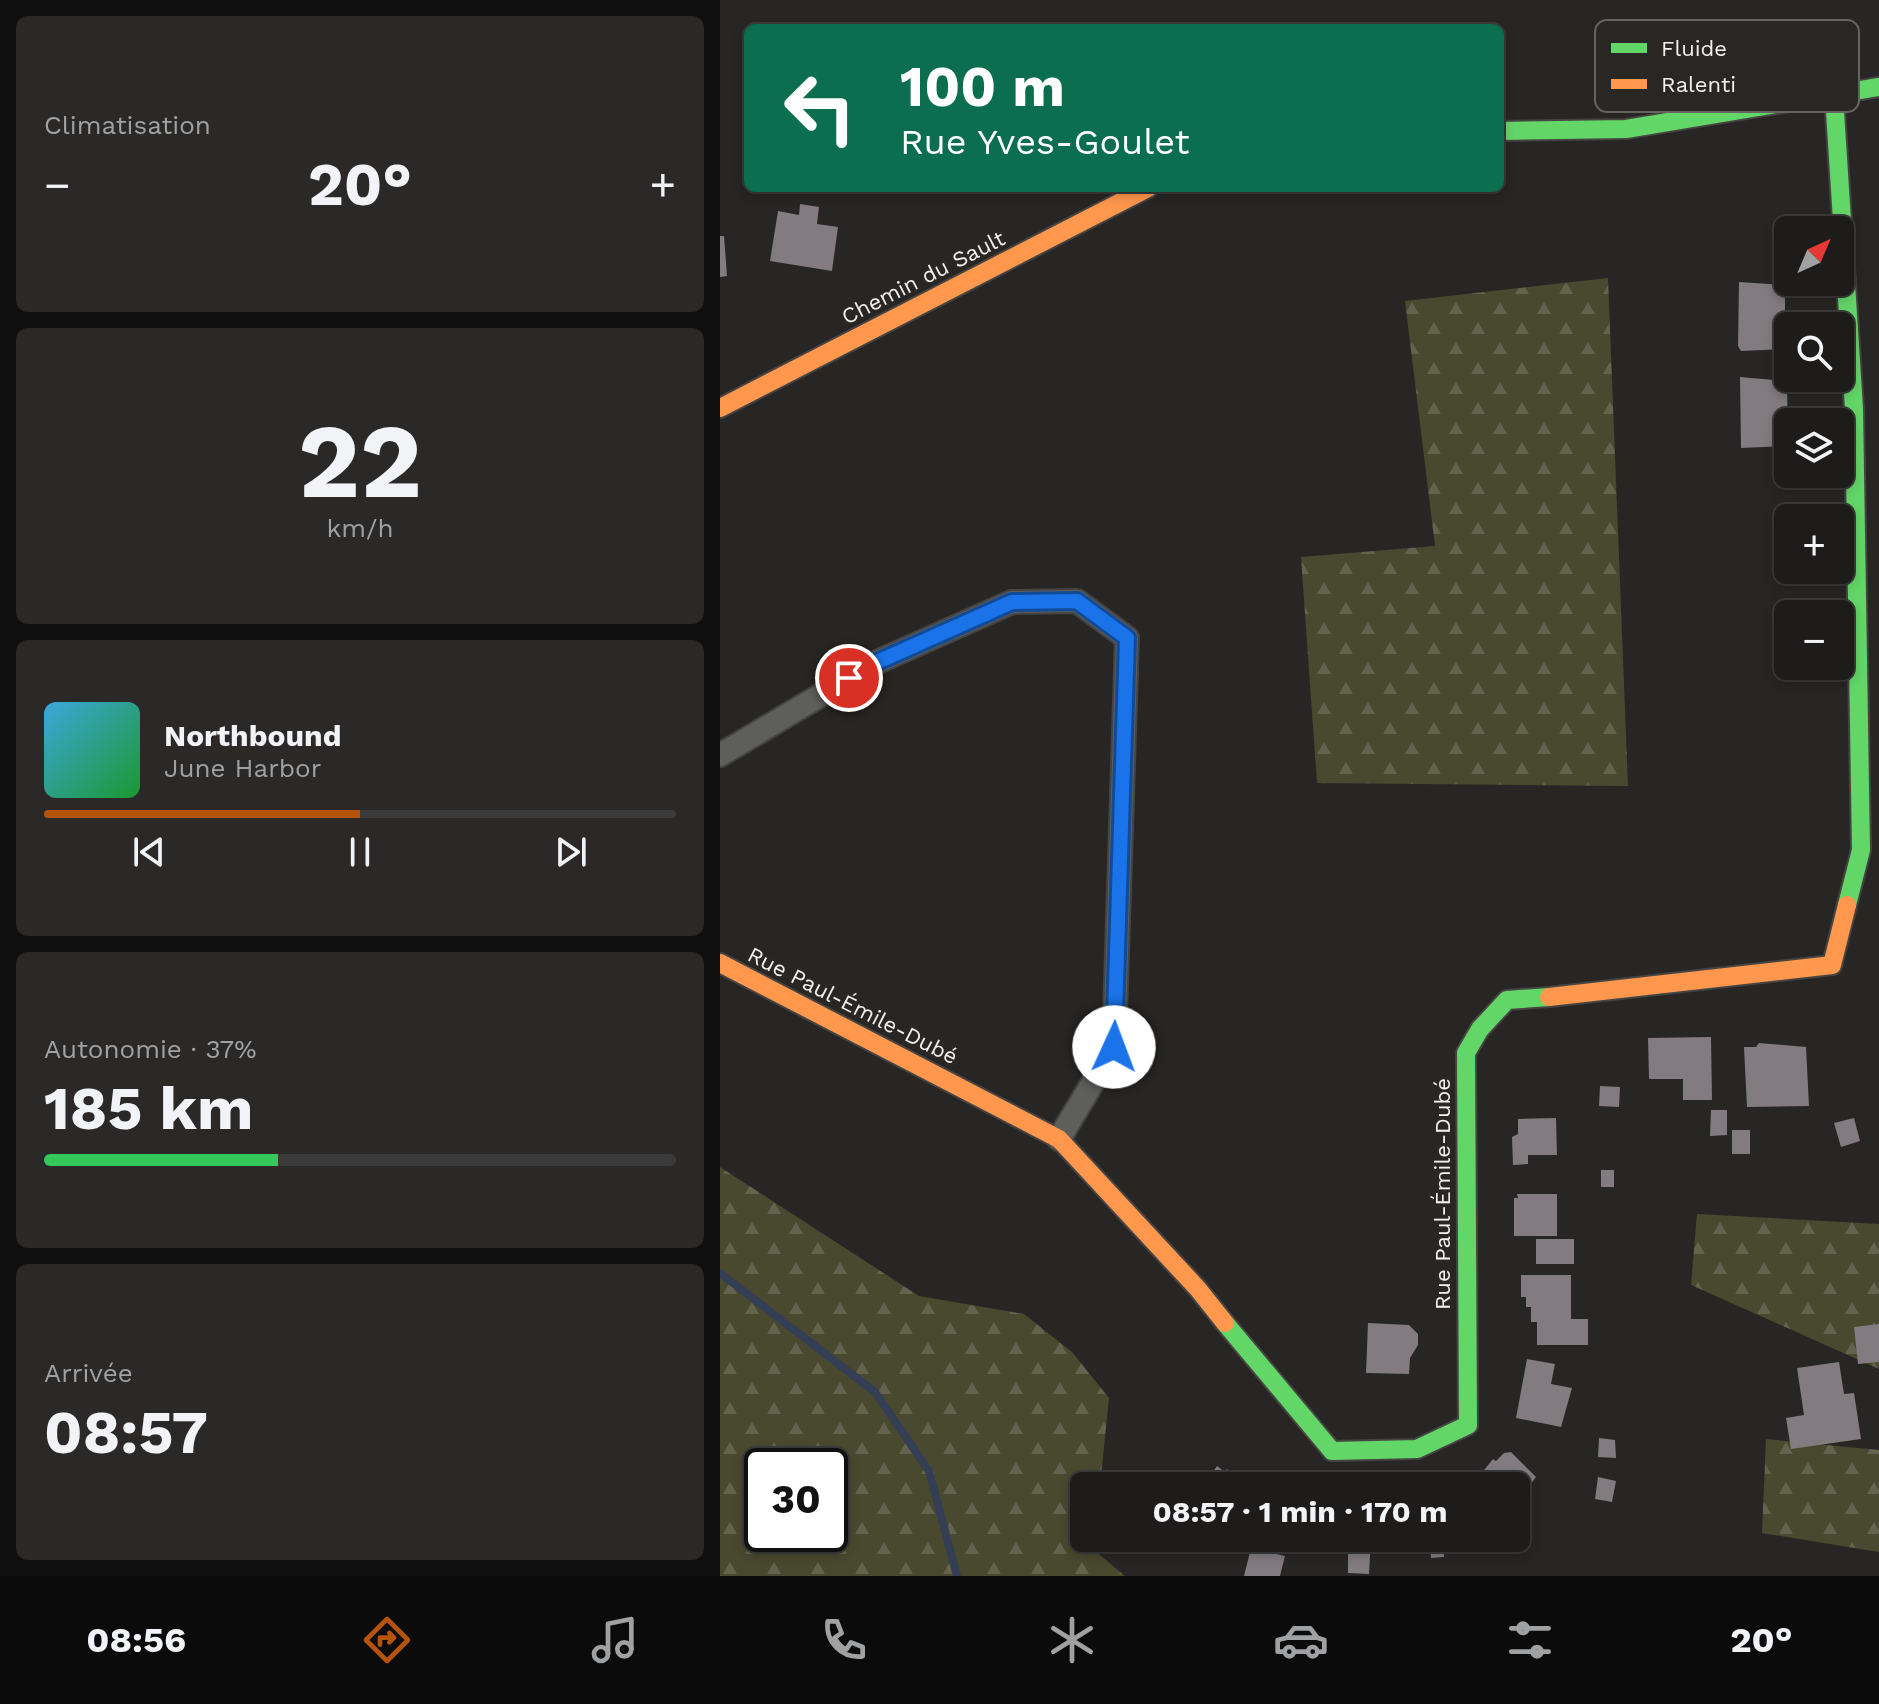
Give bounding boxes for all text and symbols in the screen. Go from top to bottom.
legend [1595,20,1859,112]
text: Fluide [1661,36,1727,61]
text: 100 m [900,54,1065,120]
icon: left [768,56,872,160]
text: Ralenti [1661,72,1736,97]
text: Climatisation [44,110,211,140]
text: Rue Yves-Goulet [900,121,1190,163]
text: 20° [308,149,412,220]
text: − [44,159,71,211]
text: + [649,159,676,211]
north arrow [1774,216,1854,296]
map controls [1774,216,1854,680]
street label: Chemin du Sault [838,226,1009,329]
button: search [1774,312,1854,392]
text: 22 [298,400,422,522]
button: layers [1774,408,1854,488]
button: + [1774,504,1854,584]
text: km/h [327,513,393,543]
button: − [1774,600,1854,680]
pin [815,644,883,712]
icon: arrive [827,656,871,700]
text: Northbound [164,718,341,753]
text: June Harbor [164,753,321,783]
icon: previous [127,830,171,874]
icon: pause [338,830,382,874]
icon: next [549,830,593,874]
street label: Rue Paul-Émile-Dubé [744,942,962,1069]
position arrow [1072,1005,1156,1089]
text: Autonomie · 37% [44,1034,256,1064]
text: 185 km [44,1073,253,1144]
street label: Rue Paul-Émile-Dubé [1430,1078,1455,1310]
text: Arrivée [44,1358,133,1388]
text: 08:57 [44,1397,208,1468]
speed limit sign: 30 [744,1448,848,1552]
text: 08:57 · 1 min · 170 m [1152,1494,1448,1529]
icon: directions [359,1612,415,1668]
icon: music [587,1612,643,1668]
icon: phone [816,1612,872,1668]
icon: climate [1044,1612,1100,1668]
icon: car [1273,1612,1329,1668]
icon: filters [1502,1612,1558,1668]
text: 08:56 [86,1619,186,1661]
text: 20° [1730,1619,1793,1661]

